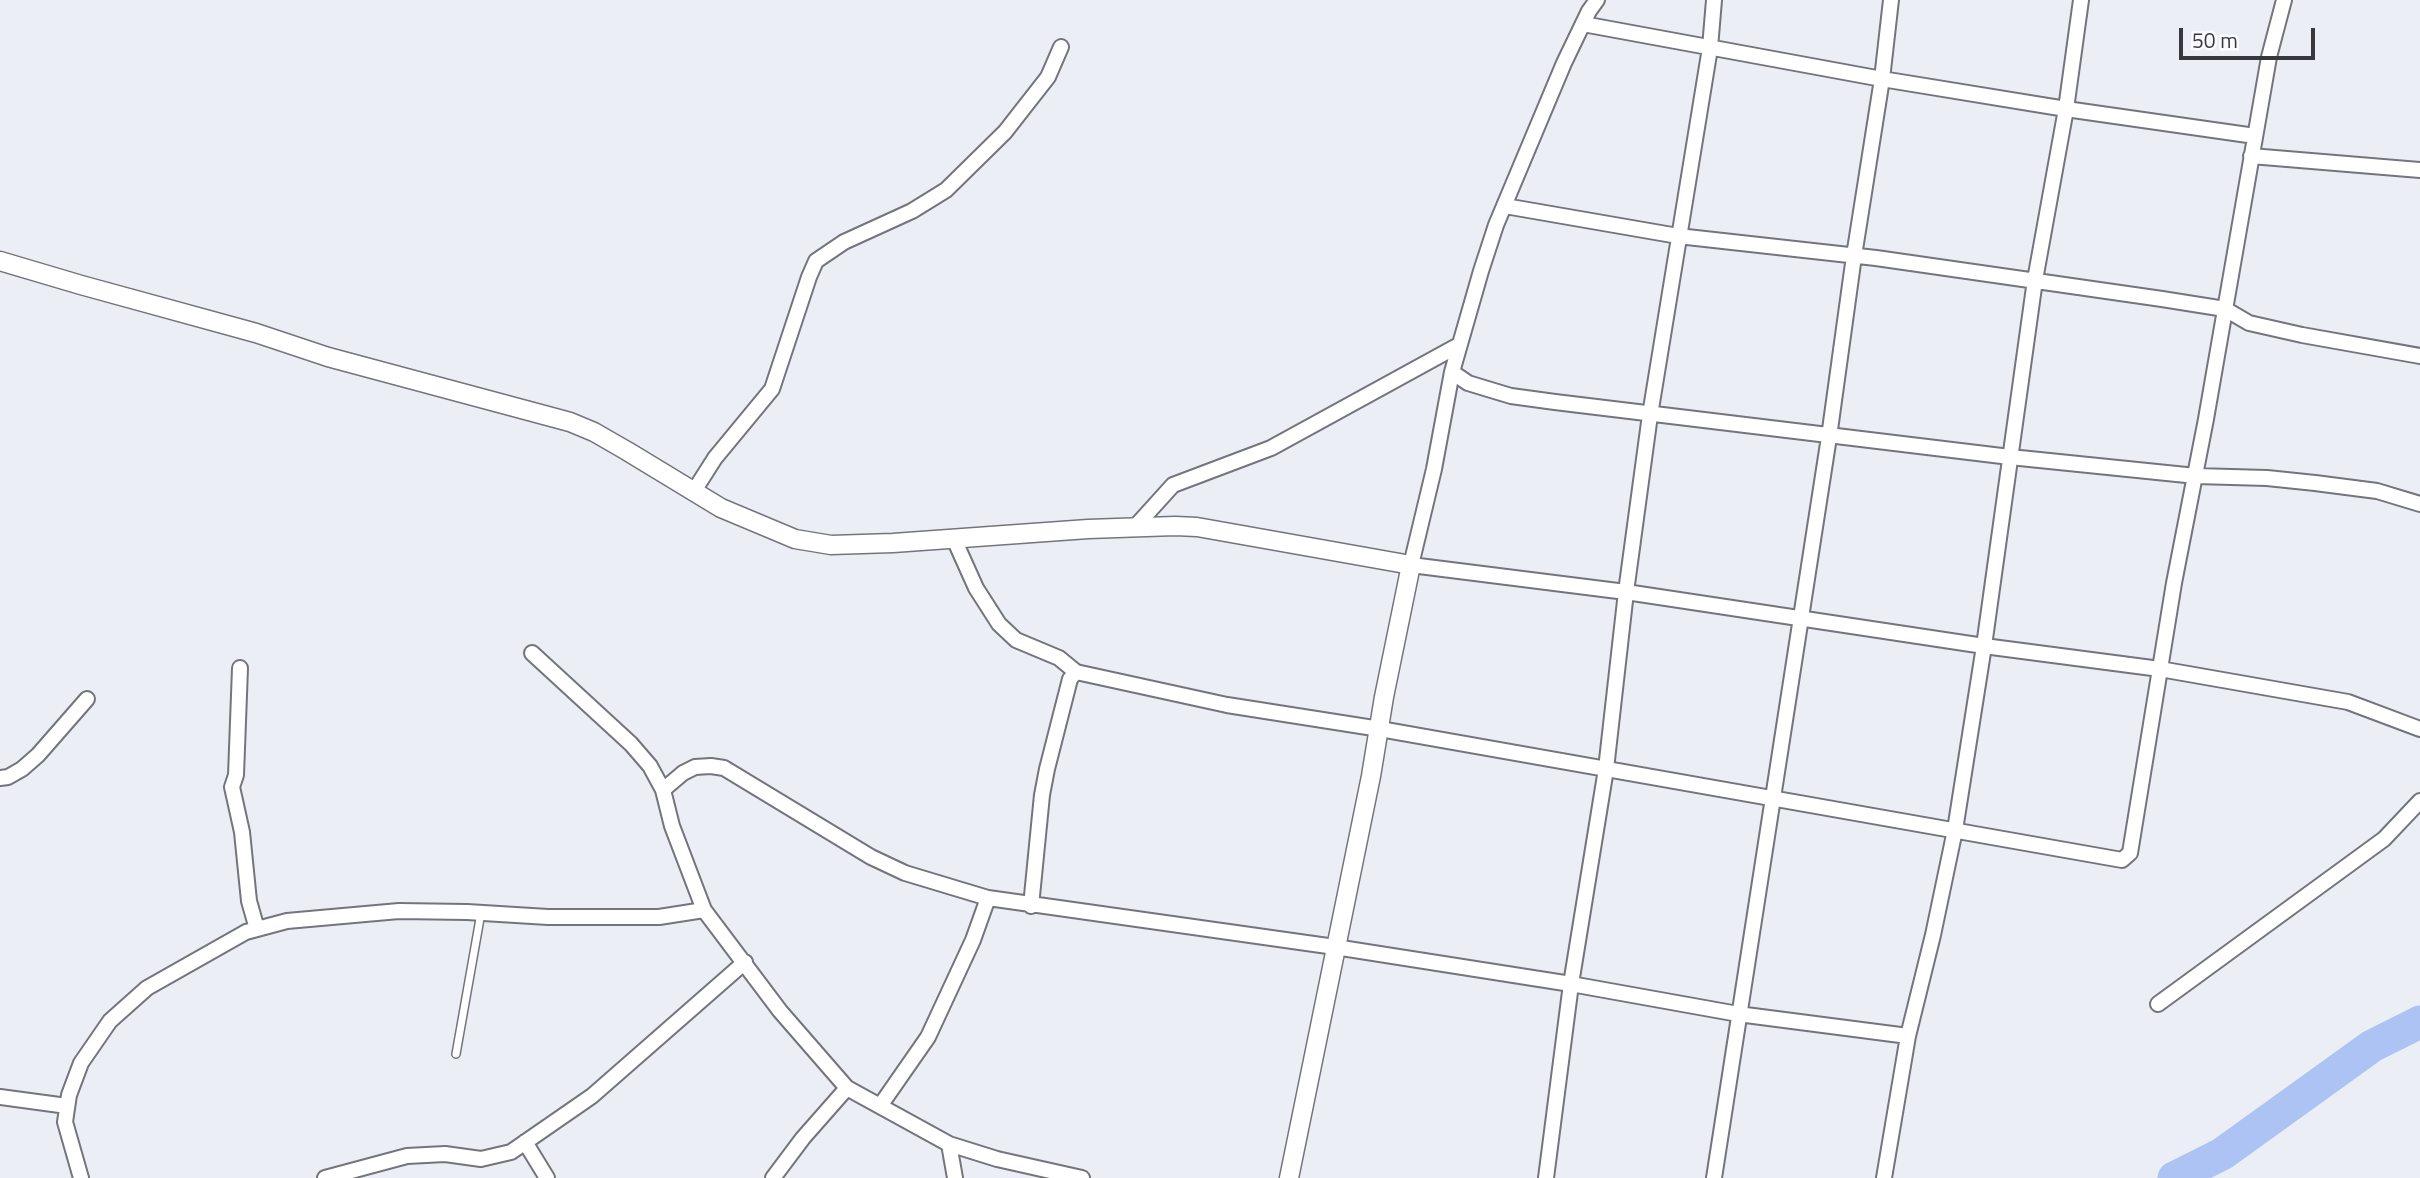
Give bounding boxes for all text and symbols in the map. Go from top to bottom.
scale bar [2182,14,2318,58]
text: 50 m [2192,24,2238,56]

